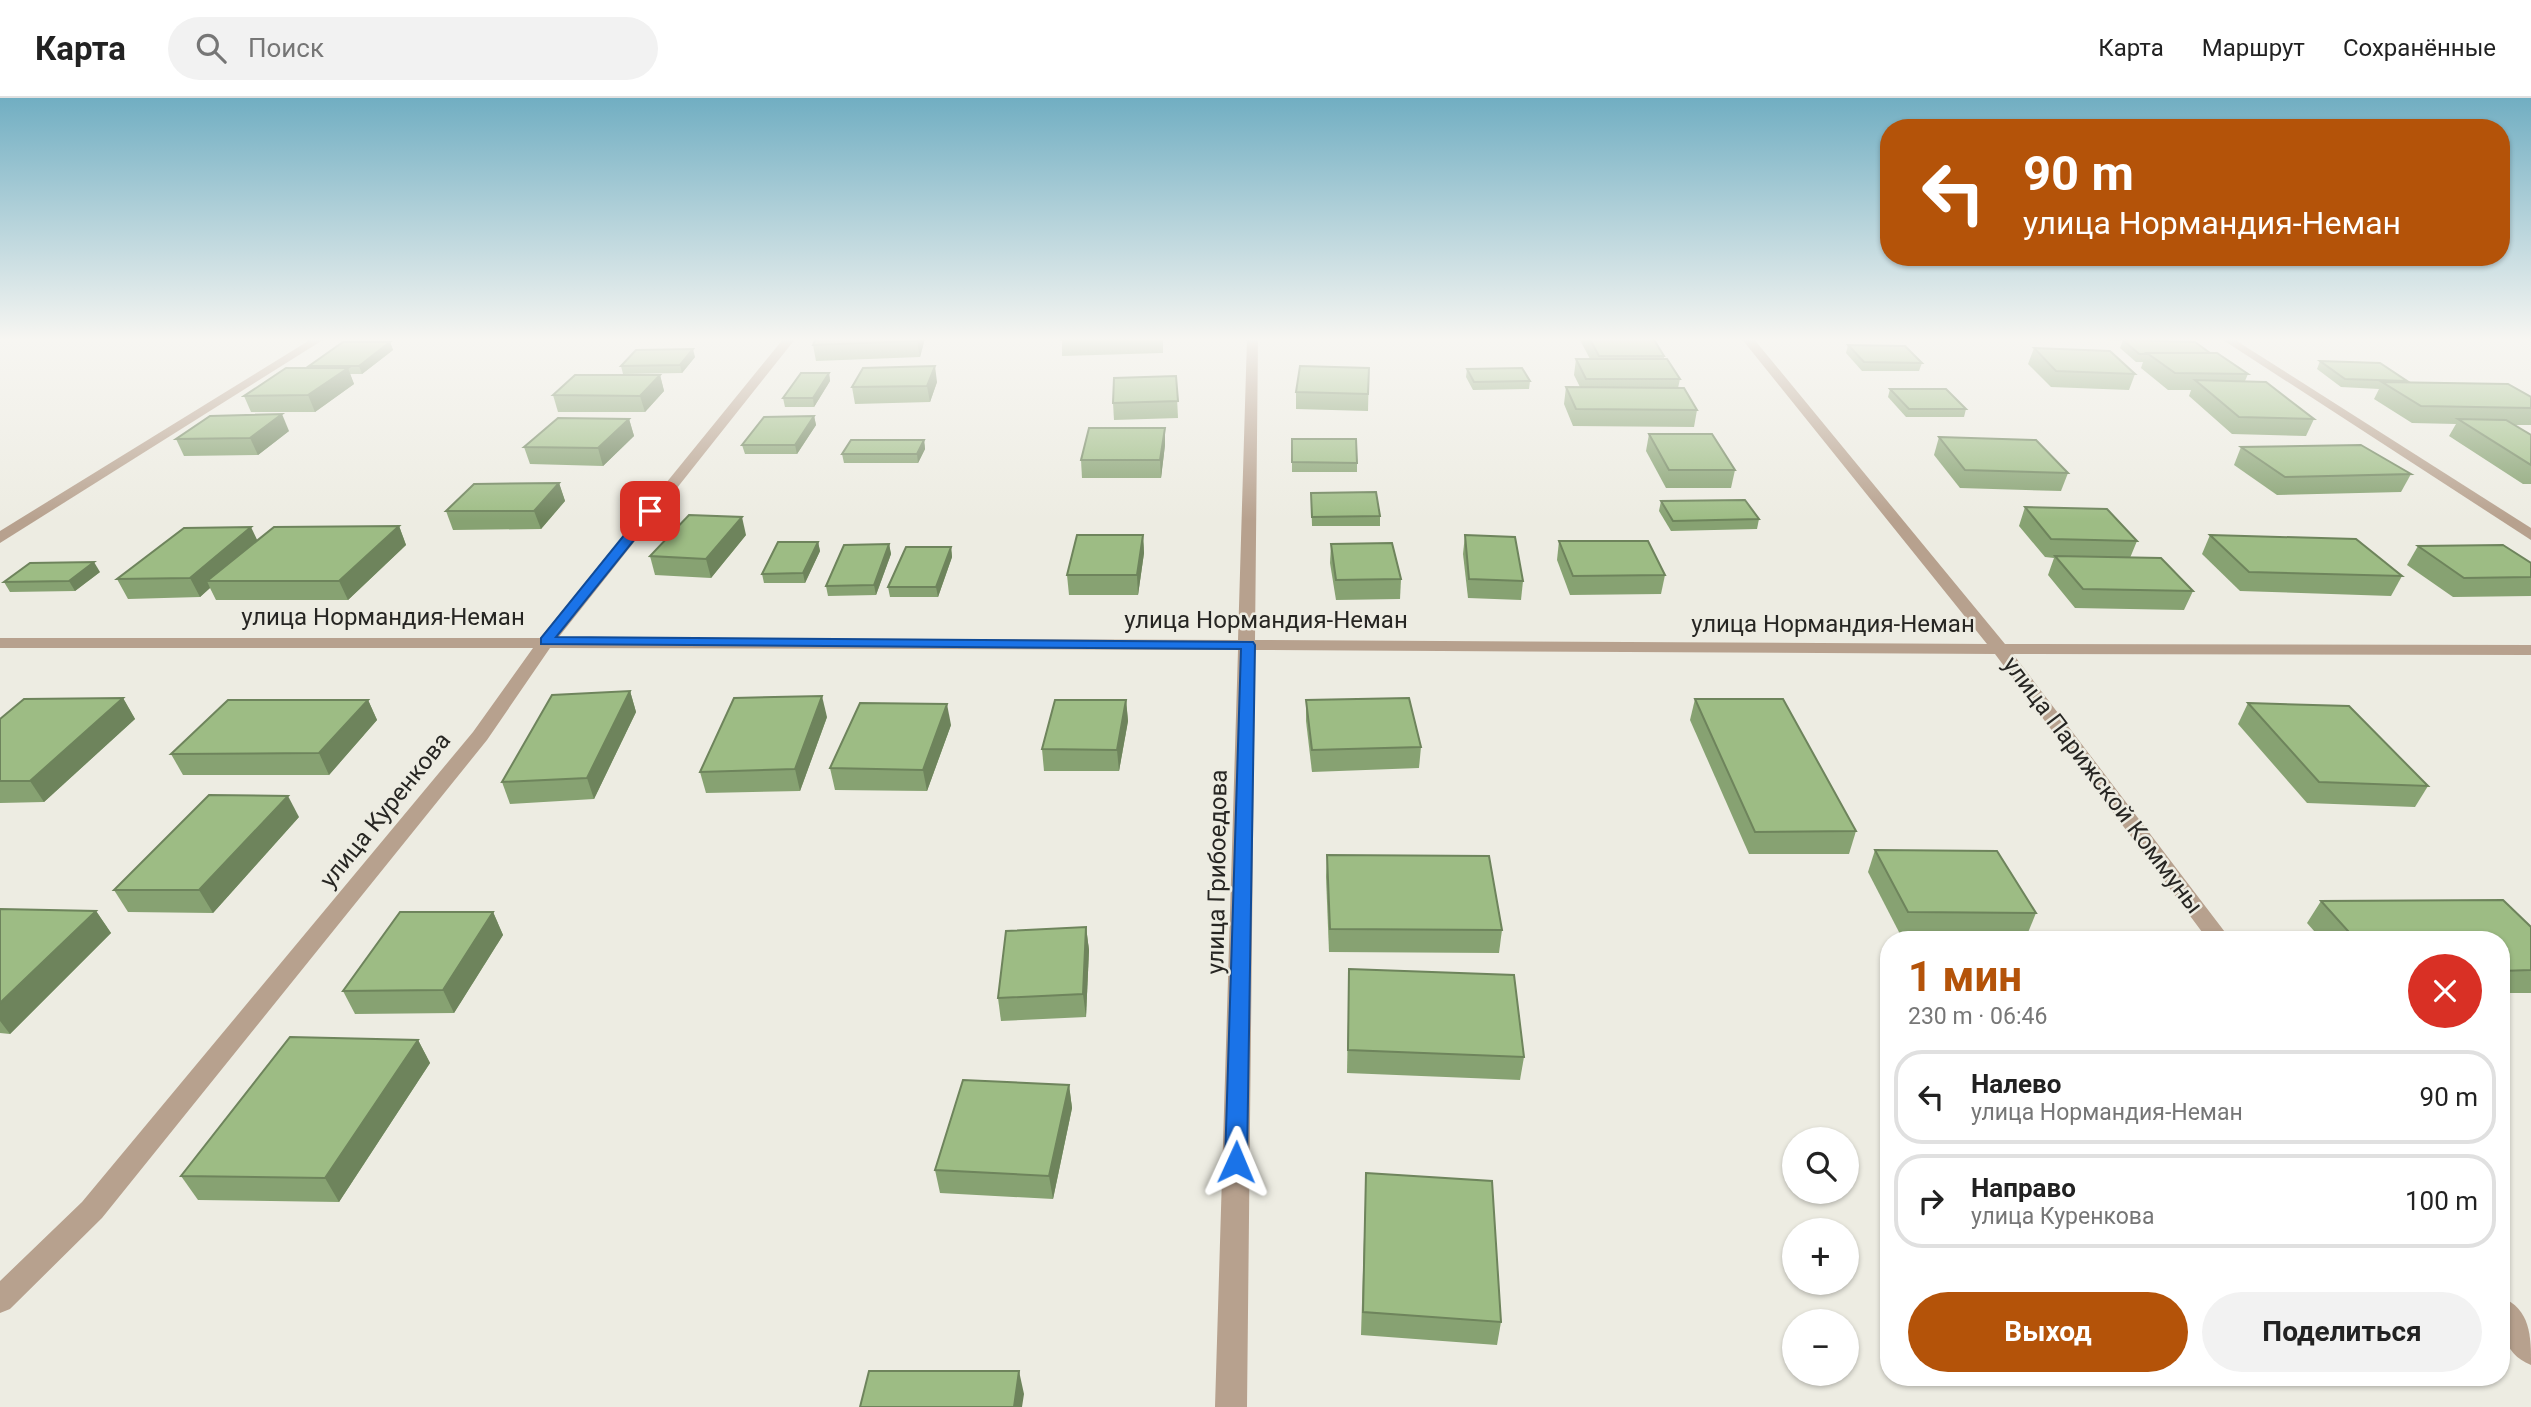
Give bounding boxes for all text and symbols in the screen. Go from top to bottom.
search box [168,17,658,80]
text: Карта [35,29,126,68]
icon: search [192,29,230,67]
text: Поиск [248,33,324,63]
text: Карта [2098,34,2164,62]
text: Маршрут [2202,34,2305,62]
text: Сохранённые [2343,34,2496,62]
text: 90 m [2023,145,2134,202]
icon: left [1908,147,1999,238]
text: улица Нормандия-Неман [2023,204,2401,242]
pin [620,481,680,541]
icon: arrive [631,492,669,530]
street label: улица Нормандия-Неман [241,603,525,631]
street label: улица Нормандия-Неман [1124,606,1408,634]
street label: улица Нормандия-Неман [1691,610,1975,638]
street label: улица Парижской Коммуны [1997,651,2209,919]
street label: улица Куренкова [314,727,456,893]
street label: улица Грибоедова [1201,769,1233,975]
text: 1 мин [1908,952,2022,1001]
button: close [2408,954,2482,1028]
text: 230 m · 06:46 [1908,1003,2047,1030]
text: Налево [1971,1069,2061,1099]
icon: left [1912,1078,1950,1116]
text: 90 m [2420,1082,2478,1112]
text: улица Нормандия-Неман [1971,1099,2243,1126]
position arrow [1199,1125,1273,1199]
map controls [1782,1127,1859,1386]
button: search [1782,1127,1859,1204]
text: Направо [1971,1173,2076,1203]
icon: right [1912,1182,1950,1220]
text: 100 m [2405,1186,2478,1216]
text: улица Куренкова [1971,1203,2154,1230]
button: + [1782,1218,1859,1295]
button: Выход [1908,1292,2188,1372]
button: Поделиться [2202,1292,2482,1372]
button: − [1782,1309,1859,1386]

